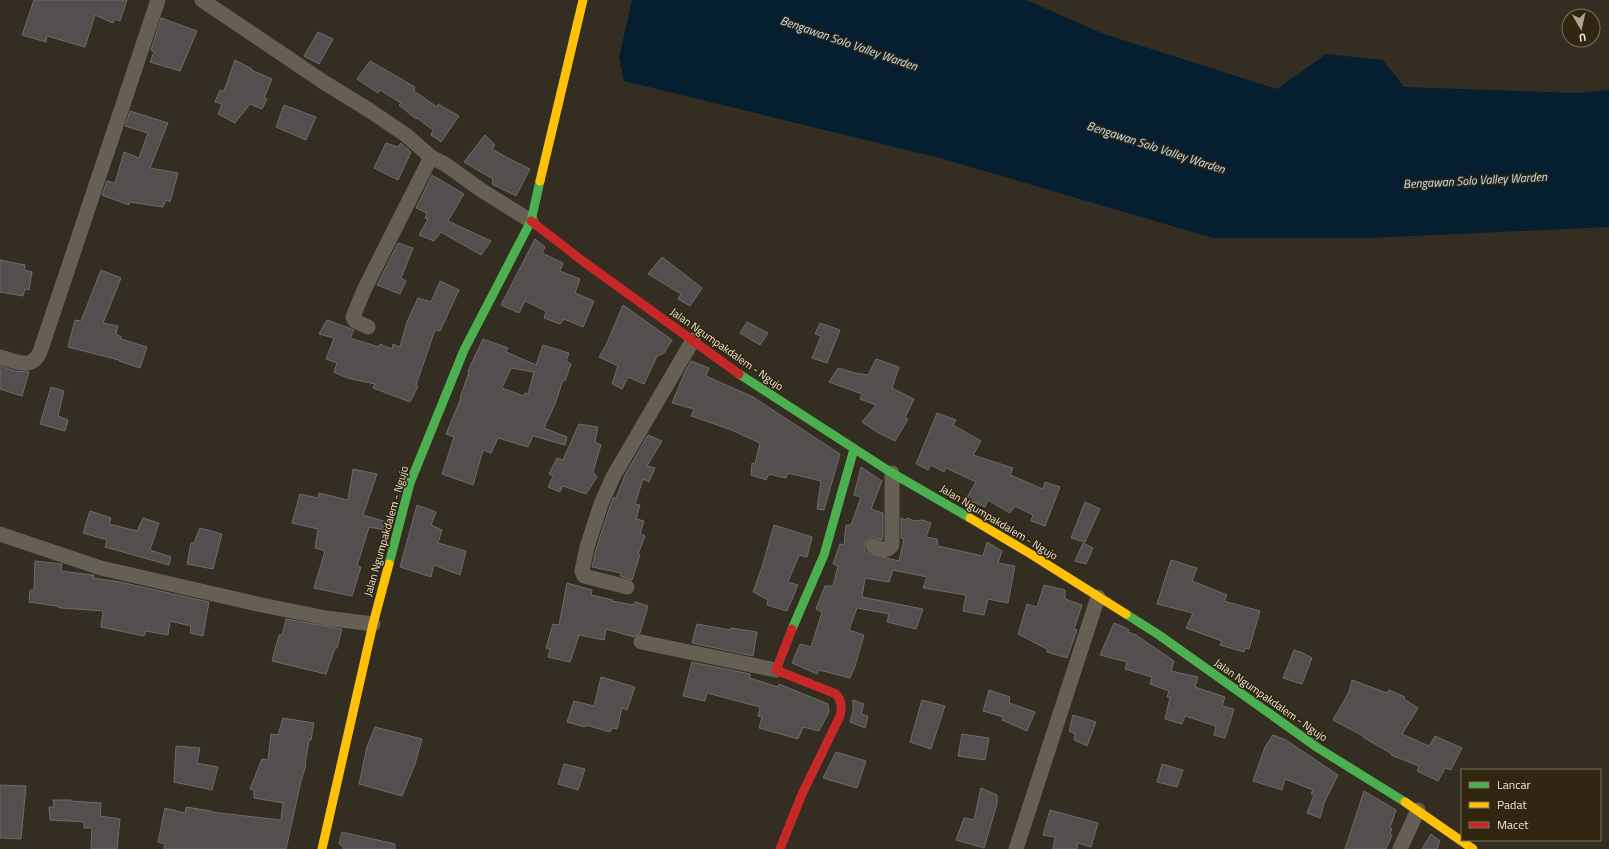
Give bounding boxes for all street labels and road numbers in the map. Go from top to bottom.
street label: Jalan Ngumpakdalem - Ngujo [667,304,787,394]
street label: Jalan Ngumpakdalem - Ngujo [360,464,412,598]
street label: Jalan Ngumpakdalem - Ngujo [937,480,1061,564]
street label: Jalan Ngumpakdalem - Ngujo [1211,655,1331,745]

